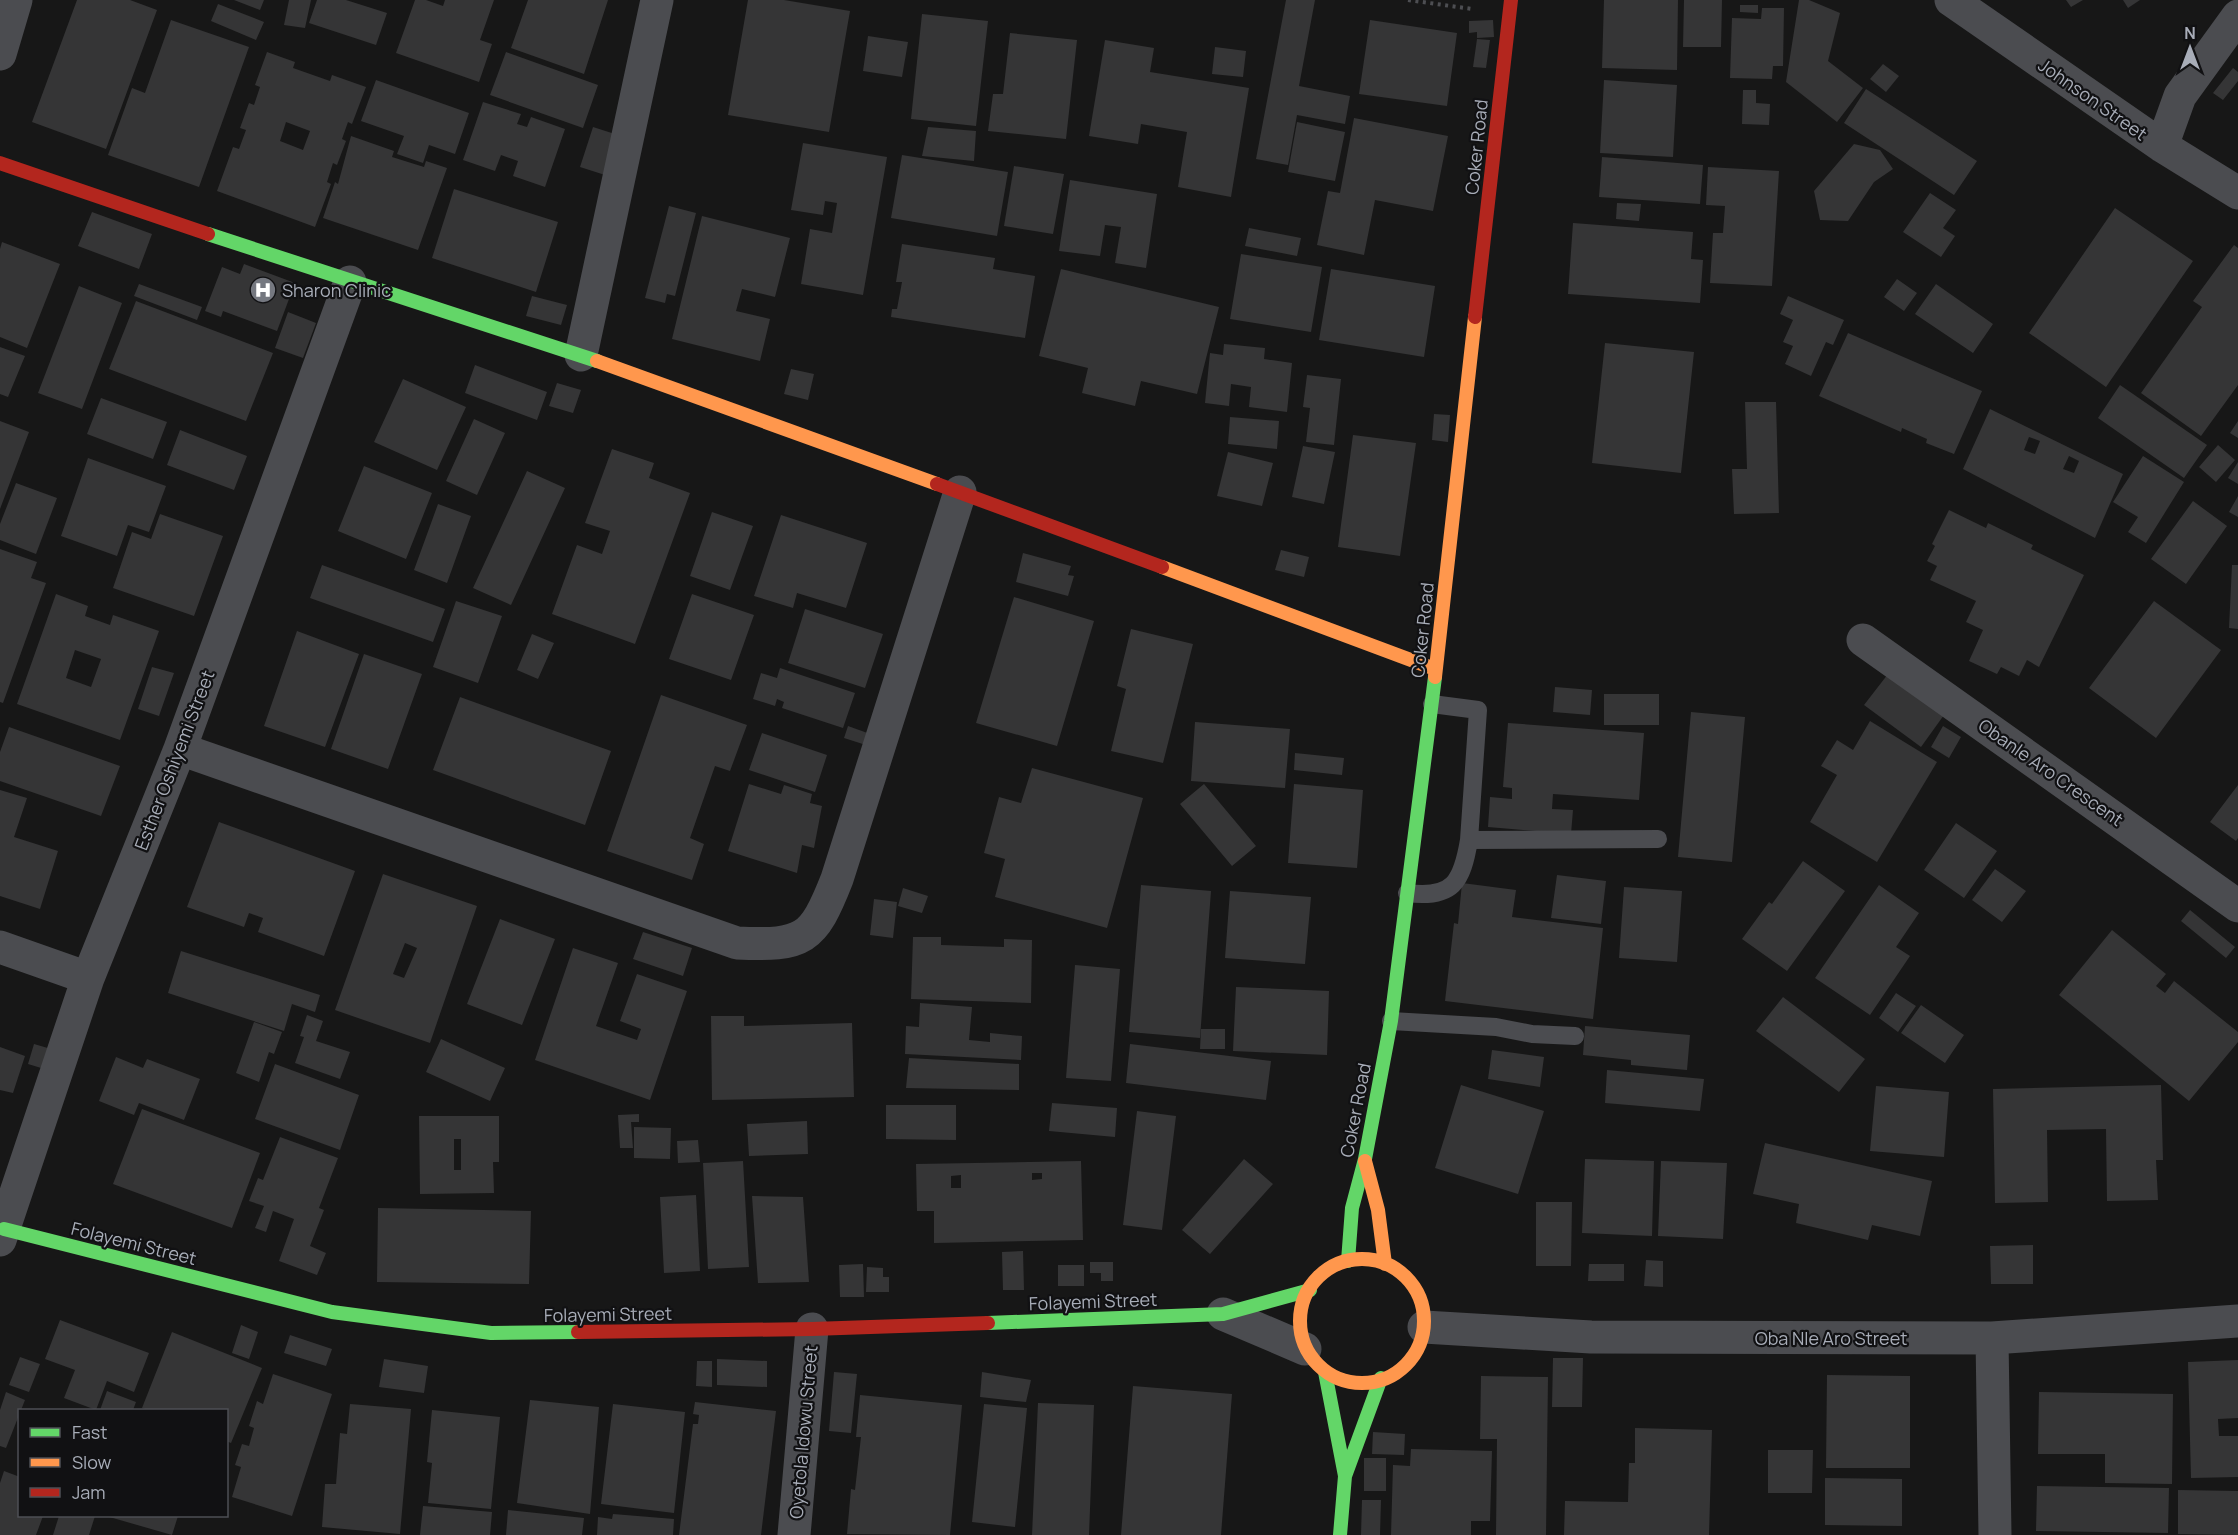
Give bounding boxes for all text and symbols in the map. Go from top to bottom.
north arrow [2160,18,2220,78]
text: N [2184,22,2196,44]
street label: Johnson Street [2034,53,2152,145]
street label: Coker Road [1459,98,1493,196]
hospital icon: Sharon Clinic [248,275,278,305]
place label: Sharon Clinic [282,278,391,302]
street label: Coker Road [1405,581,1439,679]
street label: Esther Oshiyemi Street [129,667,219,853]
street label: Obanle Aro Crescent [1974,713,2128,831]
street label: Coker Road [1334,1061,1376,1159]
street label: Folayemi Street [69,1216,199,1270]
street label: Folayemi Street [1028,1287,1158,1315]
street label: Folayemi Street [544,1301,672,1327]
street label: Oba Nle Aro Street [1755,1326,1907,1350]
street label: Oyetola Idowu Street [783,1344,823,1520]
legend [18,1409,228,1517]
text: Fast [72,1420,107,1444]
text: Slow [72,1450,112,1474]
text: Jam [72,1480,106,1504]

